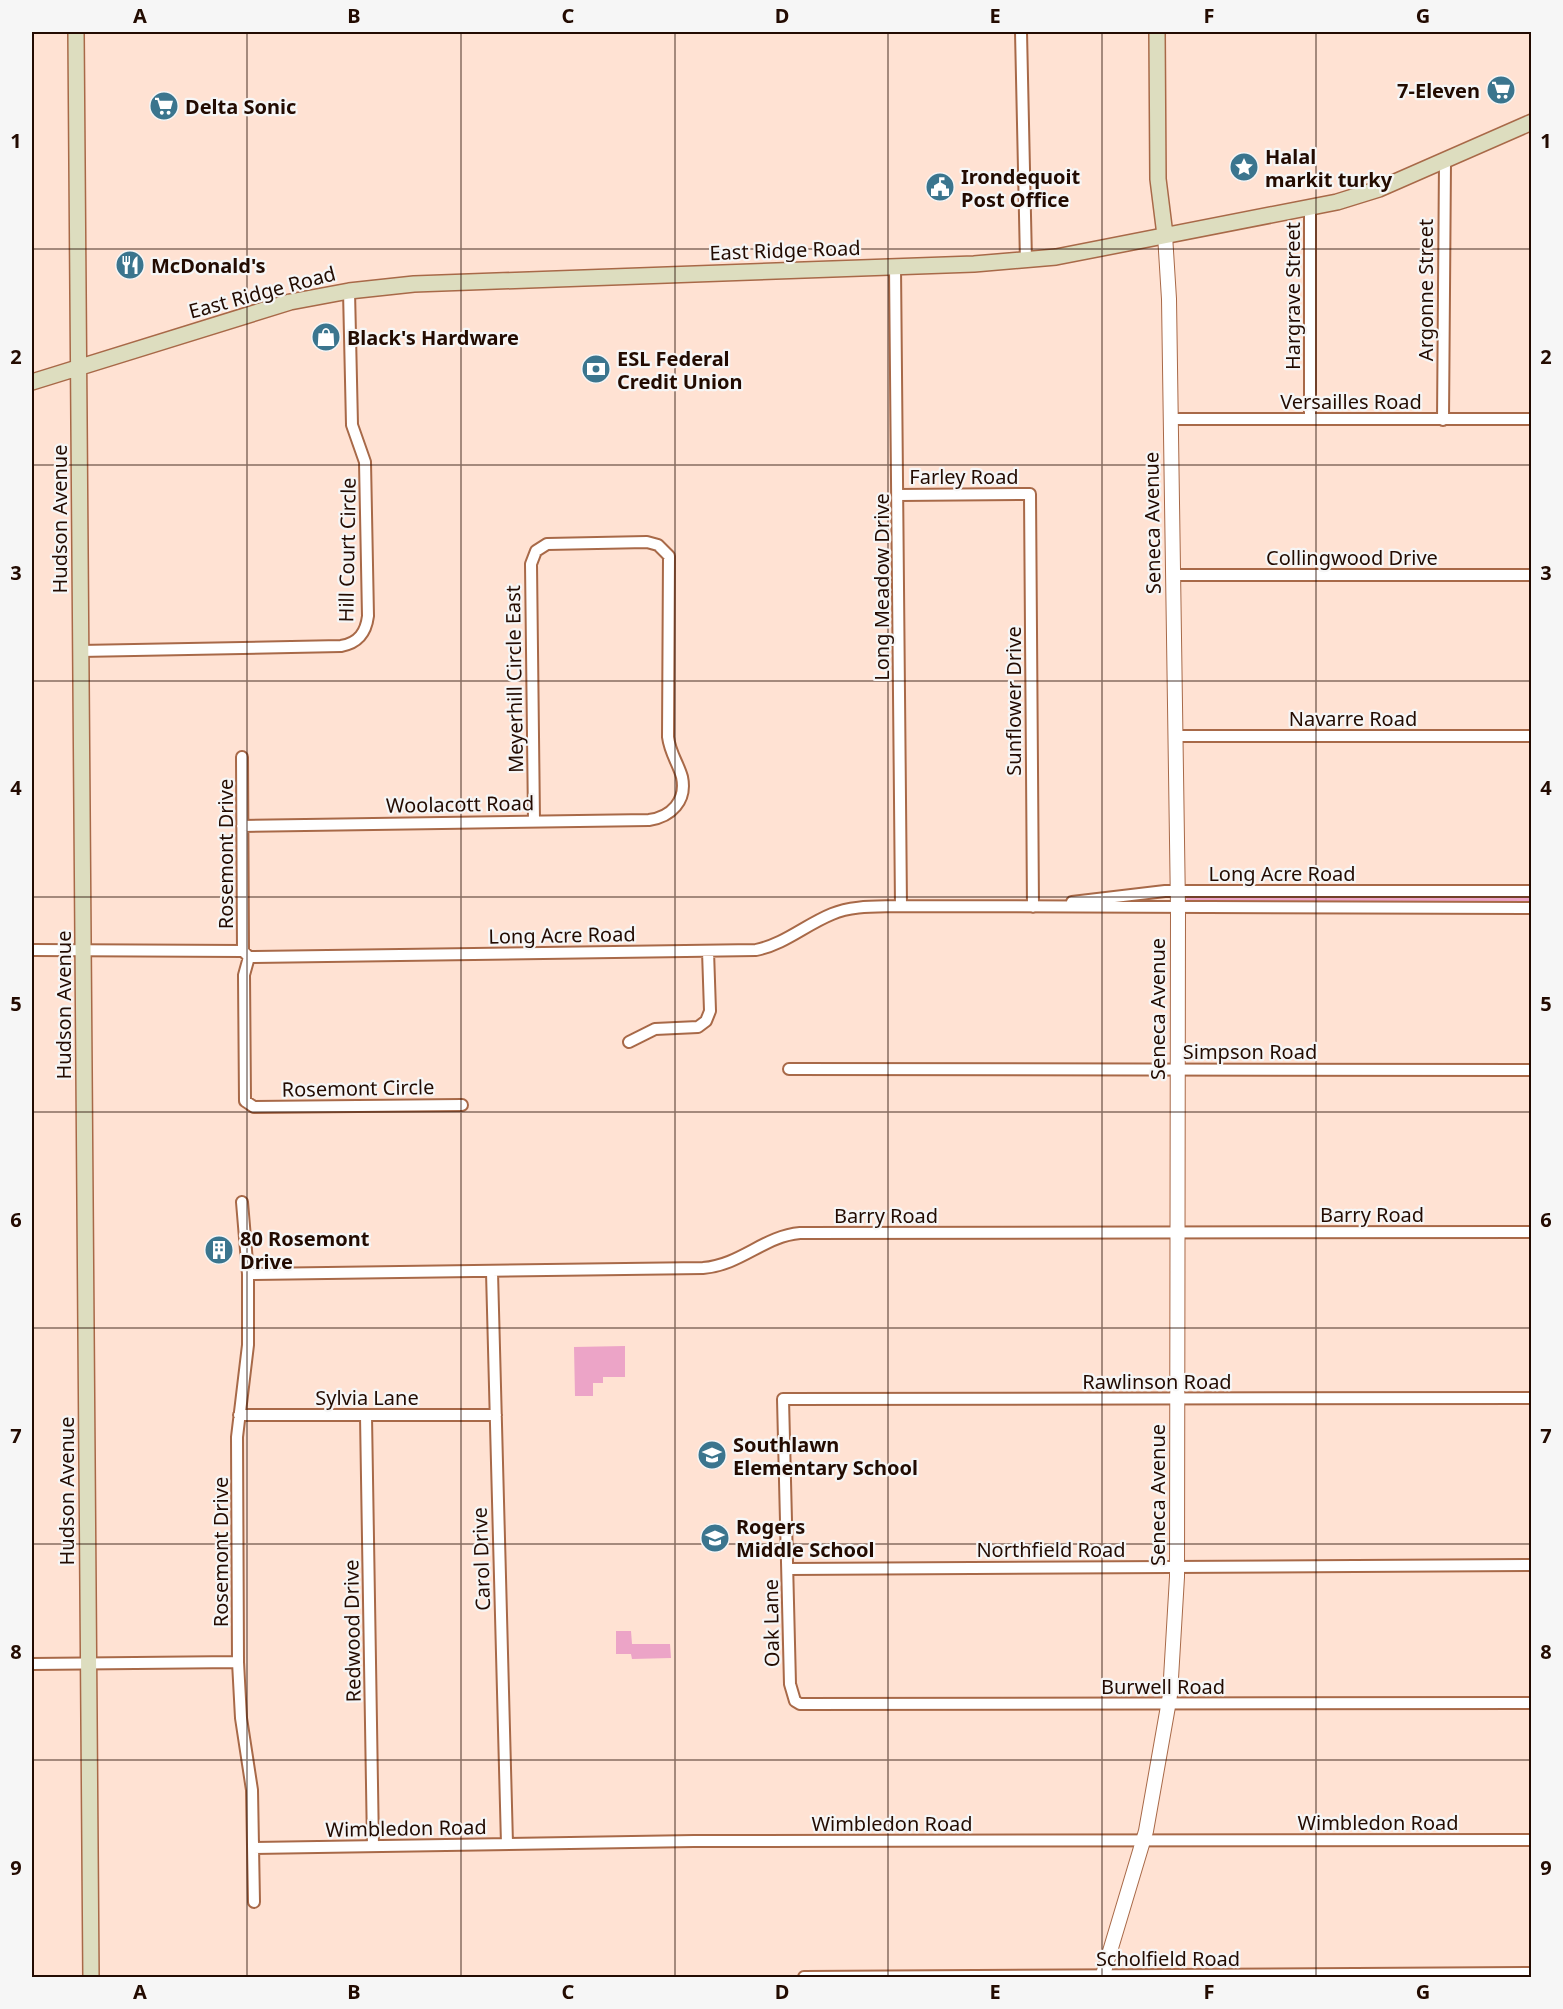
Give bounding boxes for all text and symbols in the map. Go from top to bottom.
text: A [133,2,147,29]
text: B [347,2,361,29]
text: C [562,2,575,29]
text: D [775,2,789,29]
text: E [989,2,1001,29]
text: F [1204,2,1214,29]
text: G [1416,2,1430,29]
supermarket icon: 7-Eleven [1485,74,1517,106]
place label: 7-Eleven [1397,77,1480,104]
supermarket icon: Delta Sonic [148,90,180,122]
place label: Delta Sonic [185,93,296,120]
text: 1 [10,127,22,154]
text: 1 [1540,127,1552,154]
place label: Halal markit turky [1265,143,1393,193]
place icon: Halal markit turky [1228,151,1260,183]
place label: Irondequoit Post Office [961,163,1081,213]
public building icon: Irondequoit Post Office [924,171,956,203]
street label: Argonne Street [1412,219,1439,361]
street label: Hargrave Street [1279,222,1306,370]
street label: East Ridge Road [709,234,861,266]
restaurant icon: McDonald's [114,249,146,281]
place label: McDonald's [151,252,266,279]
street label: East Ridge Road [186,259,338,325]
shop icon: Black's Hardware [310,321,342,353]
place label: Black's Hardware [347,324,519,351]
text: 2 [10,343,22,370]
text: 2 [1540,343,1552,370]
place label: ESL Federal Credit Union [617,345,742,395]
bank icon: ESL Federal Credit Union [580,353,612,385]
street label: Versailles Road [1280,388,1422,415]
street label: Hudson Avenue [46,445,73,593]
street label: Seneca Avenue [1137,452,1167,594]
street label: Farley Road [909,463,1019,490]
street label: Hill Court Circle [332,477,362,623]
street label: Long Meadow Drive [868,493,895,681]
street label: Collingwood Drive [1266,544,1438,571]
text: 3 [10,559,22,586]
text: 3 [1540,559,1552,586]
street label: Meyerhill Circle East [499,585,529,773]
street label: Sunflower Drive [1000,626,1027,776]
street label: Navarre Road [1289,705,1417,732]
text: 4 [10,774,22,801]
text: 4 [1540,774,1552,801]
street label: Rosemont Drive [212,779,239,929]
street label: Woolacott Road [386,789,534,819]
street label: Long Acre Road [1208,860,1356,887]
street label: Long Acre Road [488,920,636,950]
street label: Hudson Avenue [50,931,77,1079]
street label: Seneca Avenue [1144,938,1171,1080]
text: 5 [10,990,22,1017]
text: 5 [1540,990,1552,1017]
street label: Simpson Road [1183,1038,1317,1065]
street label: Rosemont Circle [281,1073,435,1103]
street label: Barry Road [1320,1201,1424,1228]
street label: Barry Road [834,1202,938,1229]
text: 6 [10,1206,22,1233]
text: 6 [1540,1206,1552,1233]
place label: 80 Rosemont Drive [240,1225,370,1275]
building icon: 80 Rosemont Drive [203,1234,235,1266]
street label: Rawlinson Road [1082,1368,1232,1395]
street label: Sylvia Lane [315,1384,419,1411]
street label: Hudson Avenue [53,1417,80,1565]
text: 7 [10,1422,22,1449]
text: 7 [1540,1422,1552,1449]
street label: Seneca Avenue [1144,1424,1171,1566]
place label: Southlawn Elementary School [733,1431,918,1481]
school or university icon: Southlawn Elementary School [696,1439,728,1471]
street label: Rosemont Drive [207,1477,234,1627]
street label: Carol Drive [466,1507,496,1611]
place label: Rogers Middle School [736,1513,875,1563]
school or university icon: Rogers Middle School [699,1522,731,1554]
street label: Northfield Road [976,1536,1126,1563]
street label: Redwood Drive [337,1559,367,1703]
street label: Oak Lane [757,1579,785,1667]
text: 8 [10,1638,22,1665]
text: 8 [1540,1638,1552,1665]
street label: Burwell Road [1101,1673,1225,1700]
street label: Wimbledon Road [1297,1809,1459,1836]
street label: Wimbledon Road [811,1810,973,1837]
street label: Wimbledon Road [325,1813,487,1843]
text: 9 [10,1854,22,1881]
text: 9 [1540,1854,1552,1881]
street label: Scholfield Road [1096,1945,1240,1972]
text: A [133,1978,147,2005]
text: B [347,1978,361,2005]
text: C [562,1978,575,2005]
text: D [775,1978,789,2005]
text: E [989,1978,1001,2005]
text: F [1204,1978,1214,2005]
text: G [1416,1978,1430,2005]

